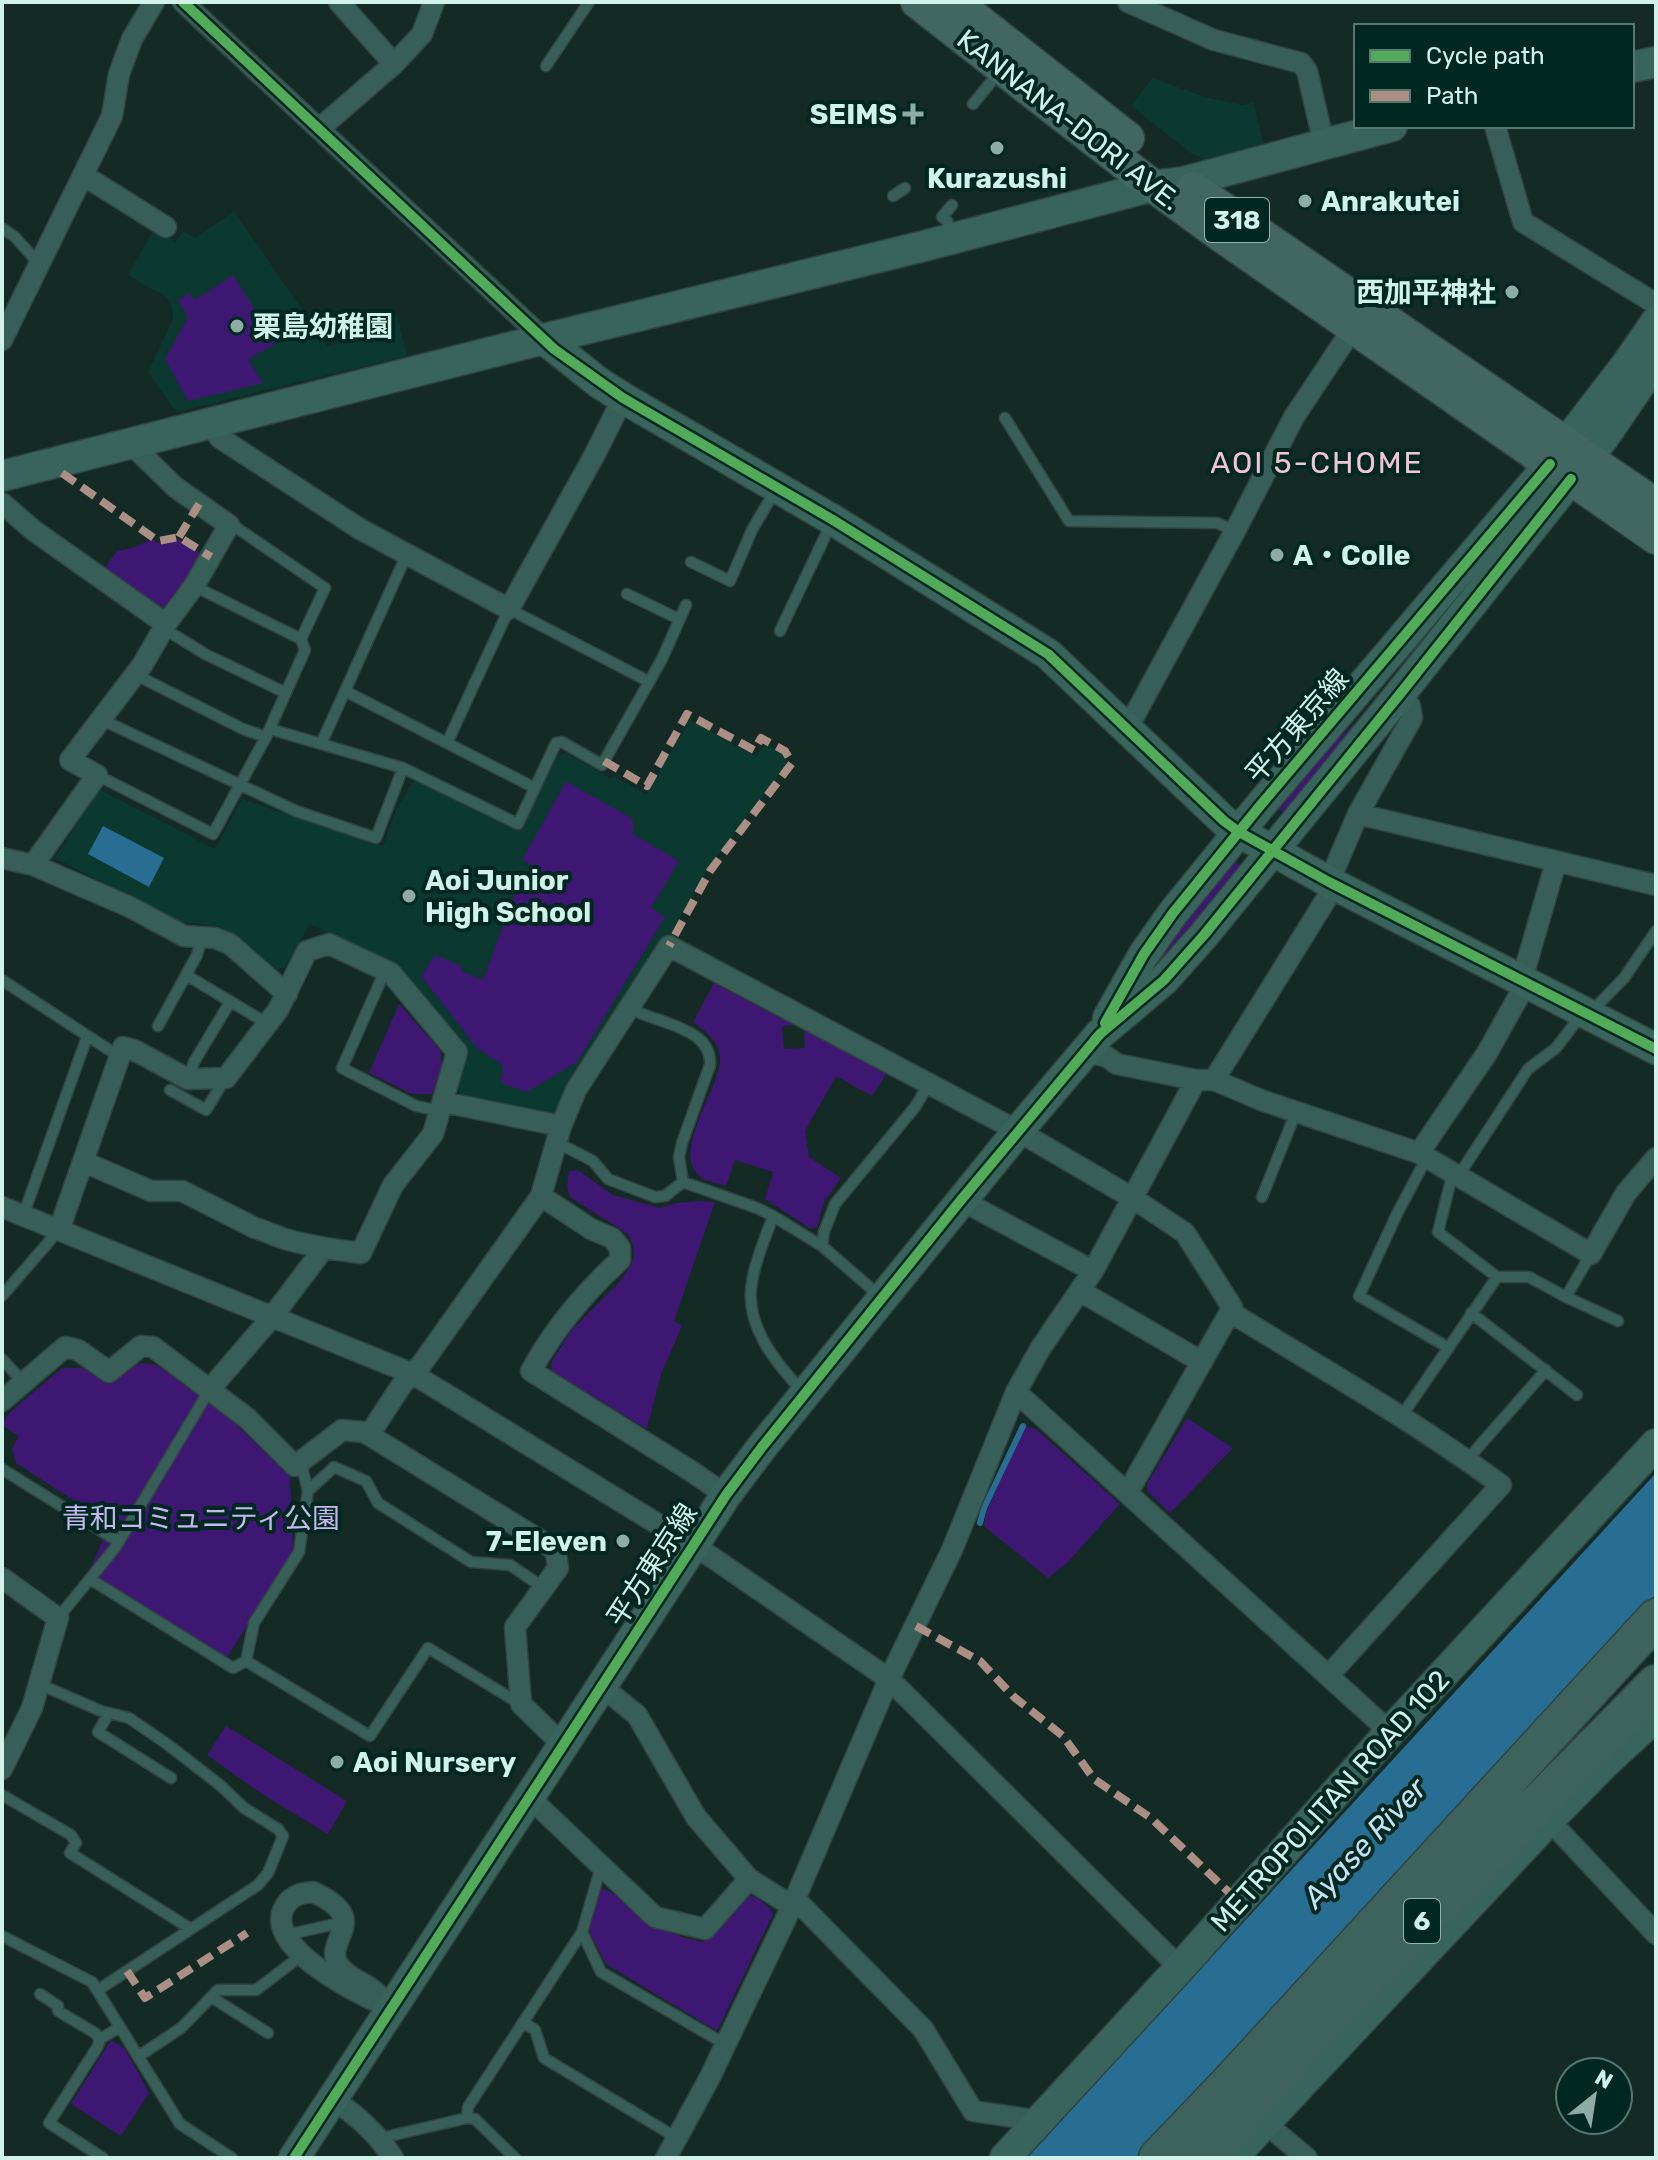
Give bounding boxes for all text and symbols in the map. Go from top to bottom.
street label: KANNANA-DORI AVE. [951,23,1187,217]
legend [1354,24,1634,128]
text: Cycle path [1426,42,1545,70]
text: Path [1426,82,1478,110]
place label: SEIMS [810,98,897,131]
marker: SEIMS [904,105,922,123]
marker: Kurazushi [988,139,1006,157]
place label: Kurazushi [927,162,1067,195]
place label: Anrakutei [1321,185,1460,218]
marker: Anrakutei [1296,192,1314,210]
road number: 318 [1205,198,1269,242]
place label: 西加平神社 [1356,276,1496,309]
marker: 西加平神社 [1503,283,1521,301]
place label: 栗島幼稚園 [253,310,393,343]
marker: 栗島幼稚園 [228,317,246,335]
district label: AOI 5-CHOME [1210,445,1424,481]
place label: A・Colle [1293,539,1410,572]
marker: A・Colle [1268,546,1286,564]
street label: 平方東京線 [1239,662,1355,790]
place label: Aoi Junior High School [425,864,591,929]
marker: Aoi Junior High School [400,887,418,905]
street label: 平方東京線 [600,1497,704,1633]
park label: 青和コミュニティ公園 [62,1502,340,1535]
place label: 7-Eleven [486,1525,607,1558]
marker: 7-Eleven [614,1532,632,1550]
street label: METROPOLITAN ROAD 102 [1204,1664,1456,1938]
place label: Aoi Nursery [353,1746,517,1779]
marker: Aoi Nursery [328,1753,346,1771]
water label: Ayase River [1295,1770,1435,1917]
road number: 6 [1404,1899,1440,1943]
north arrow [1554,2056,1634,2136]
text: N [1590,2063,1617,2095]

